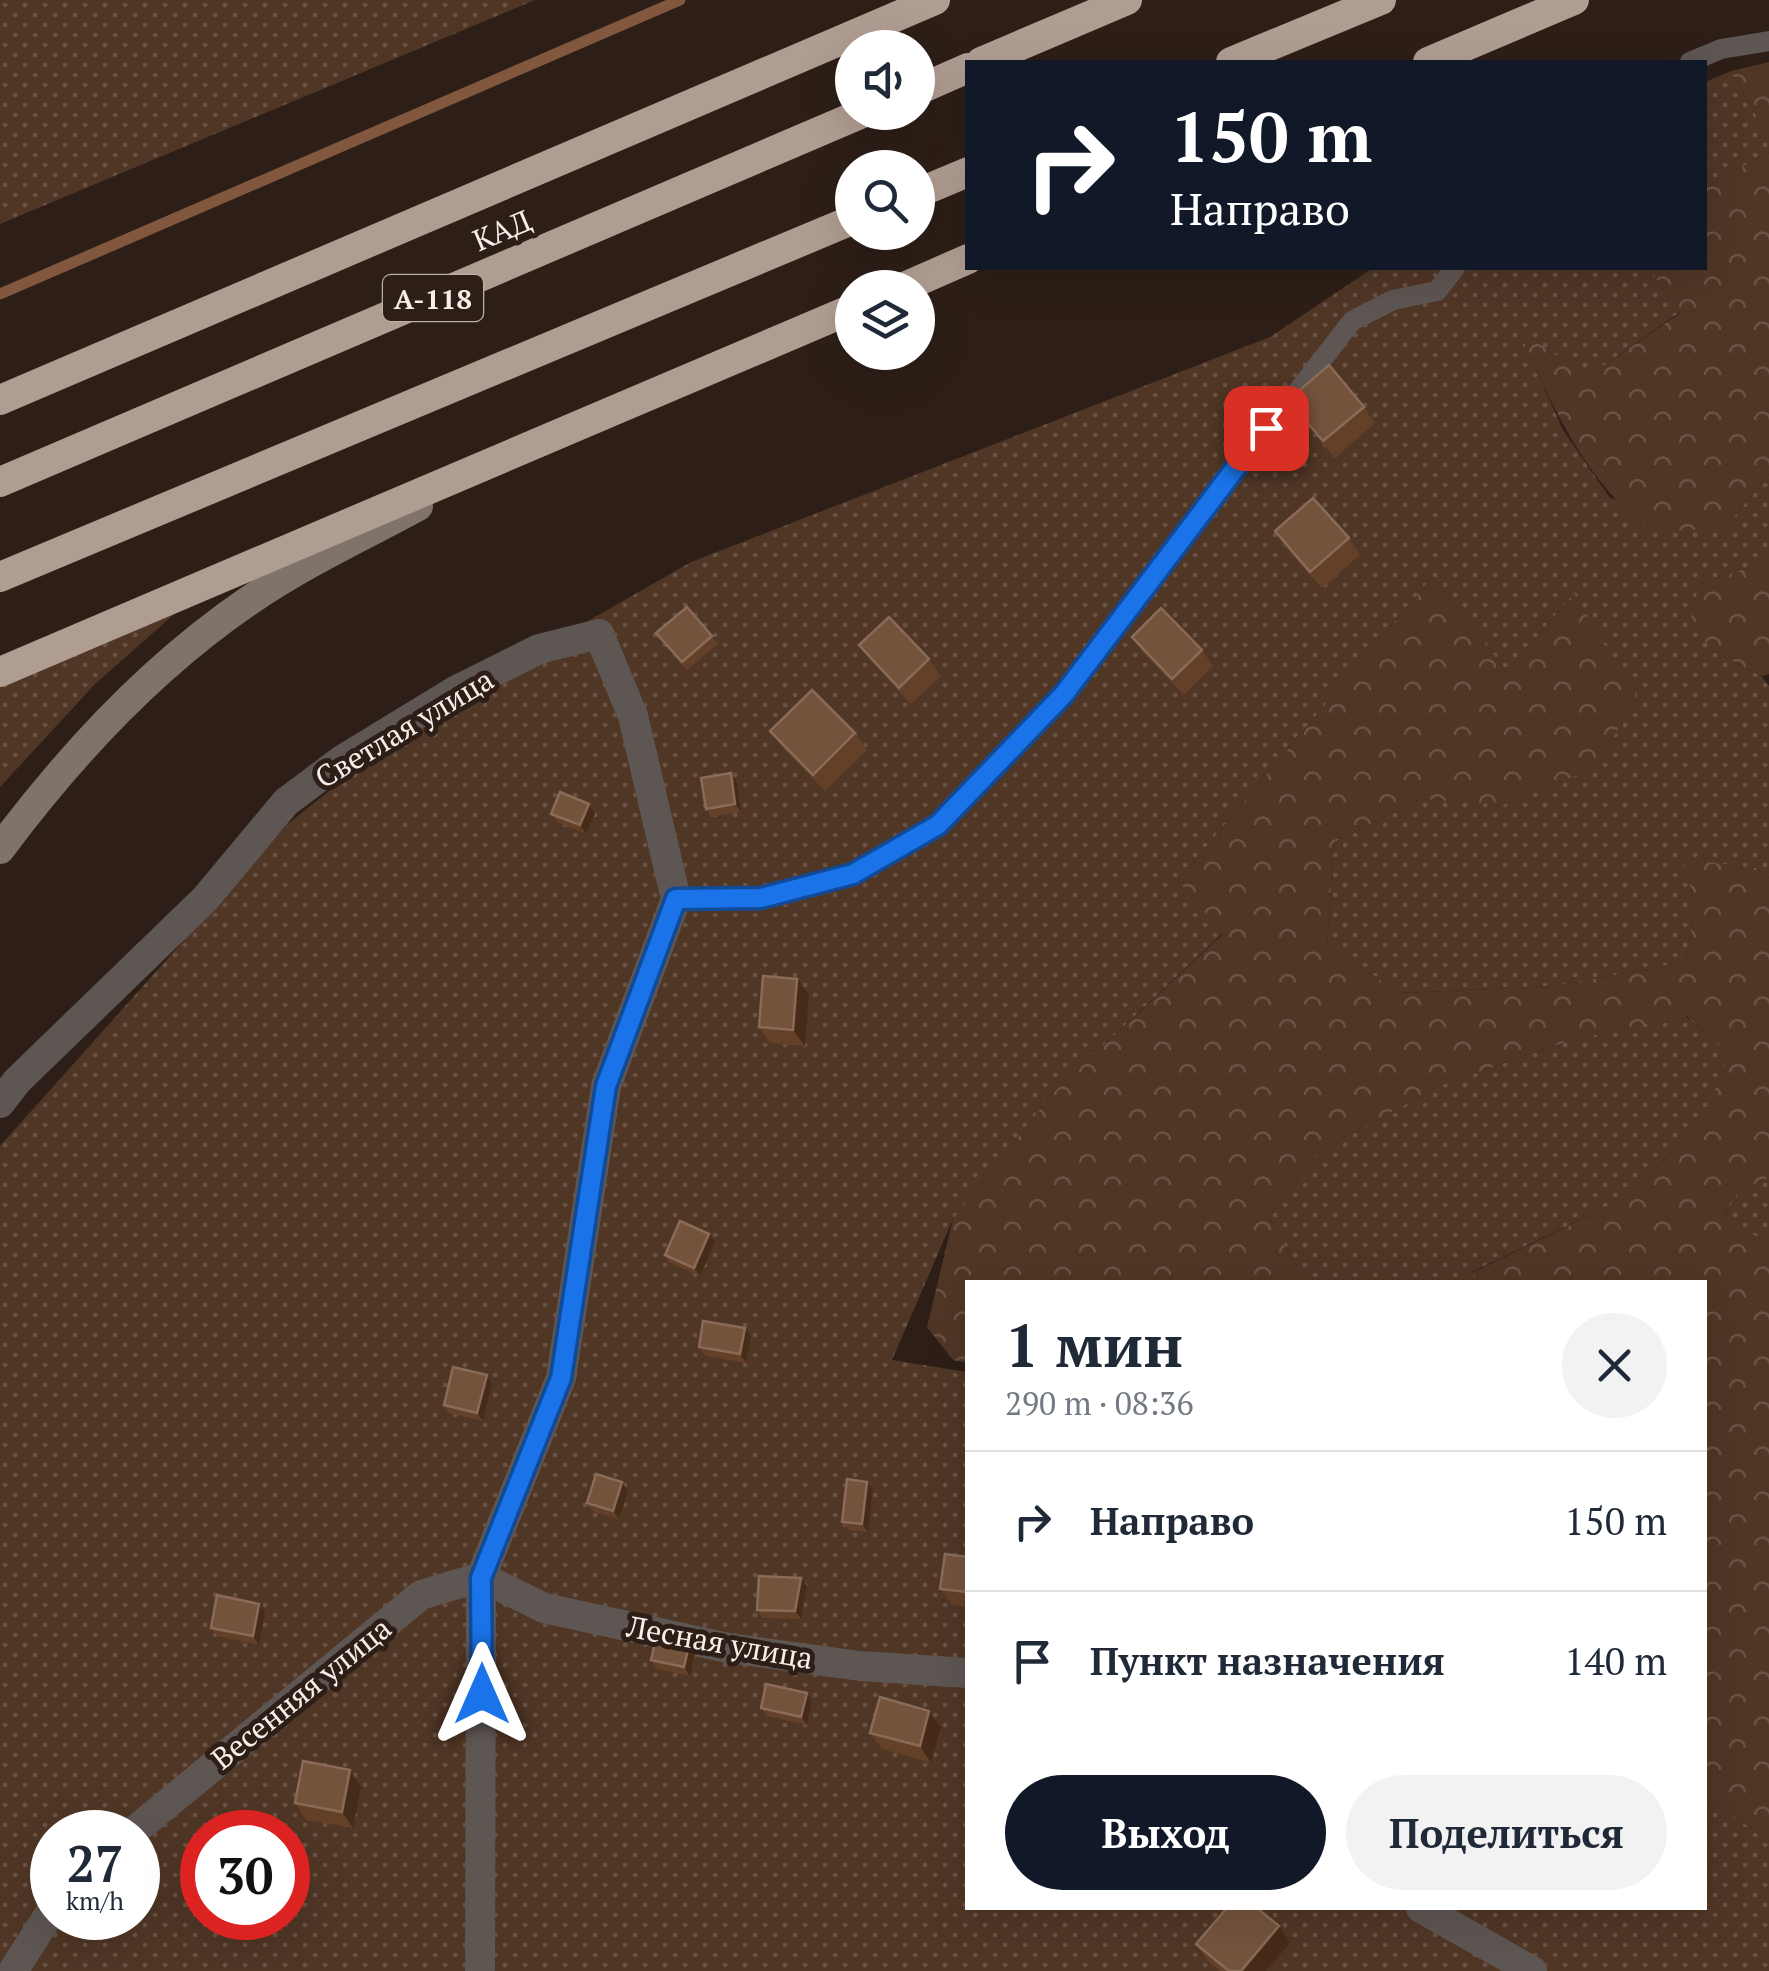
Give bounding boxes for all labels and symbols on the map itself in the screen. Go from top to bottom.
street label: КАД [467,200,538,260]
road number: А-118 [383,275,483,321]
pin [1224,386,1309,471]
street label: Светлая улица [307,659,501,797]
street label: Лесная улица [623,1606,816,1678]
street label: Весенняя улица [203,1608,399,1778]
position arrow [430,1642,534,1746]
speed limit sign: 30 [180,1810,310,1940]

